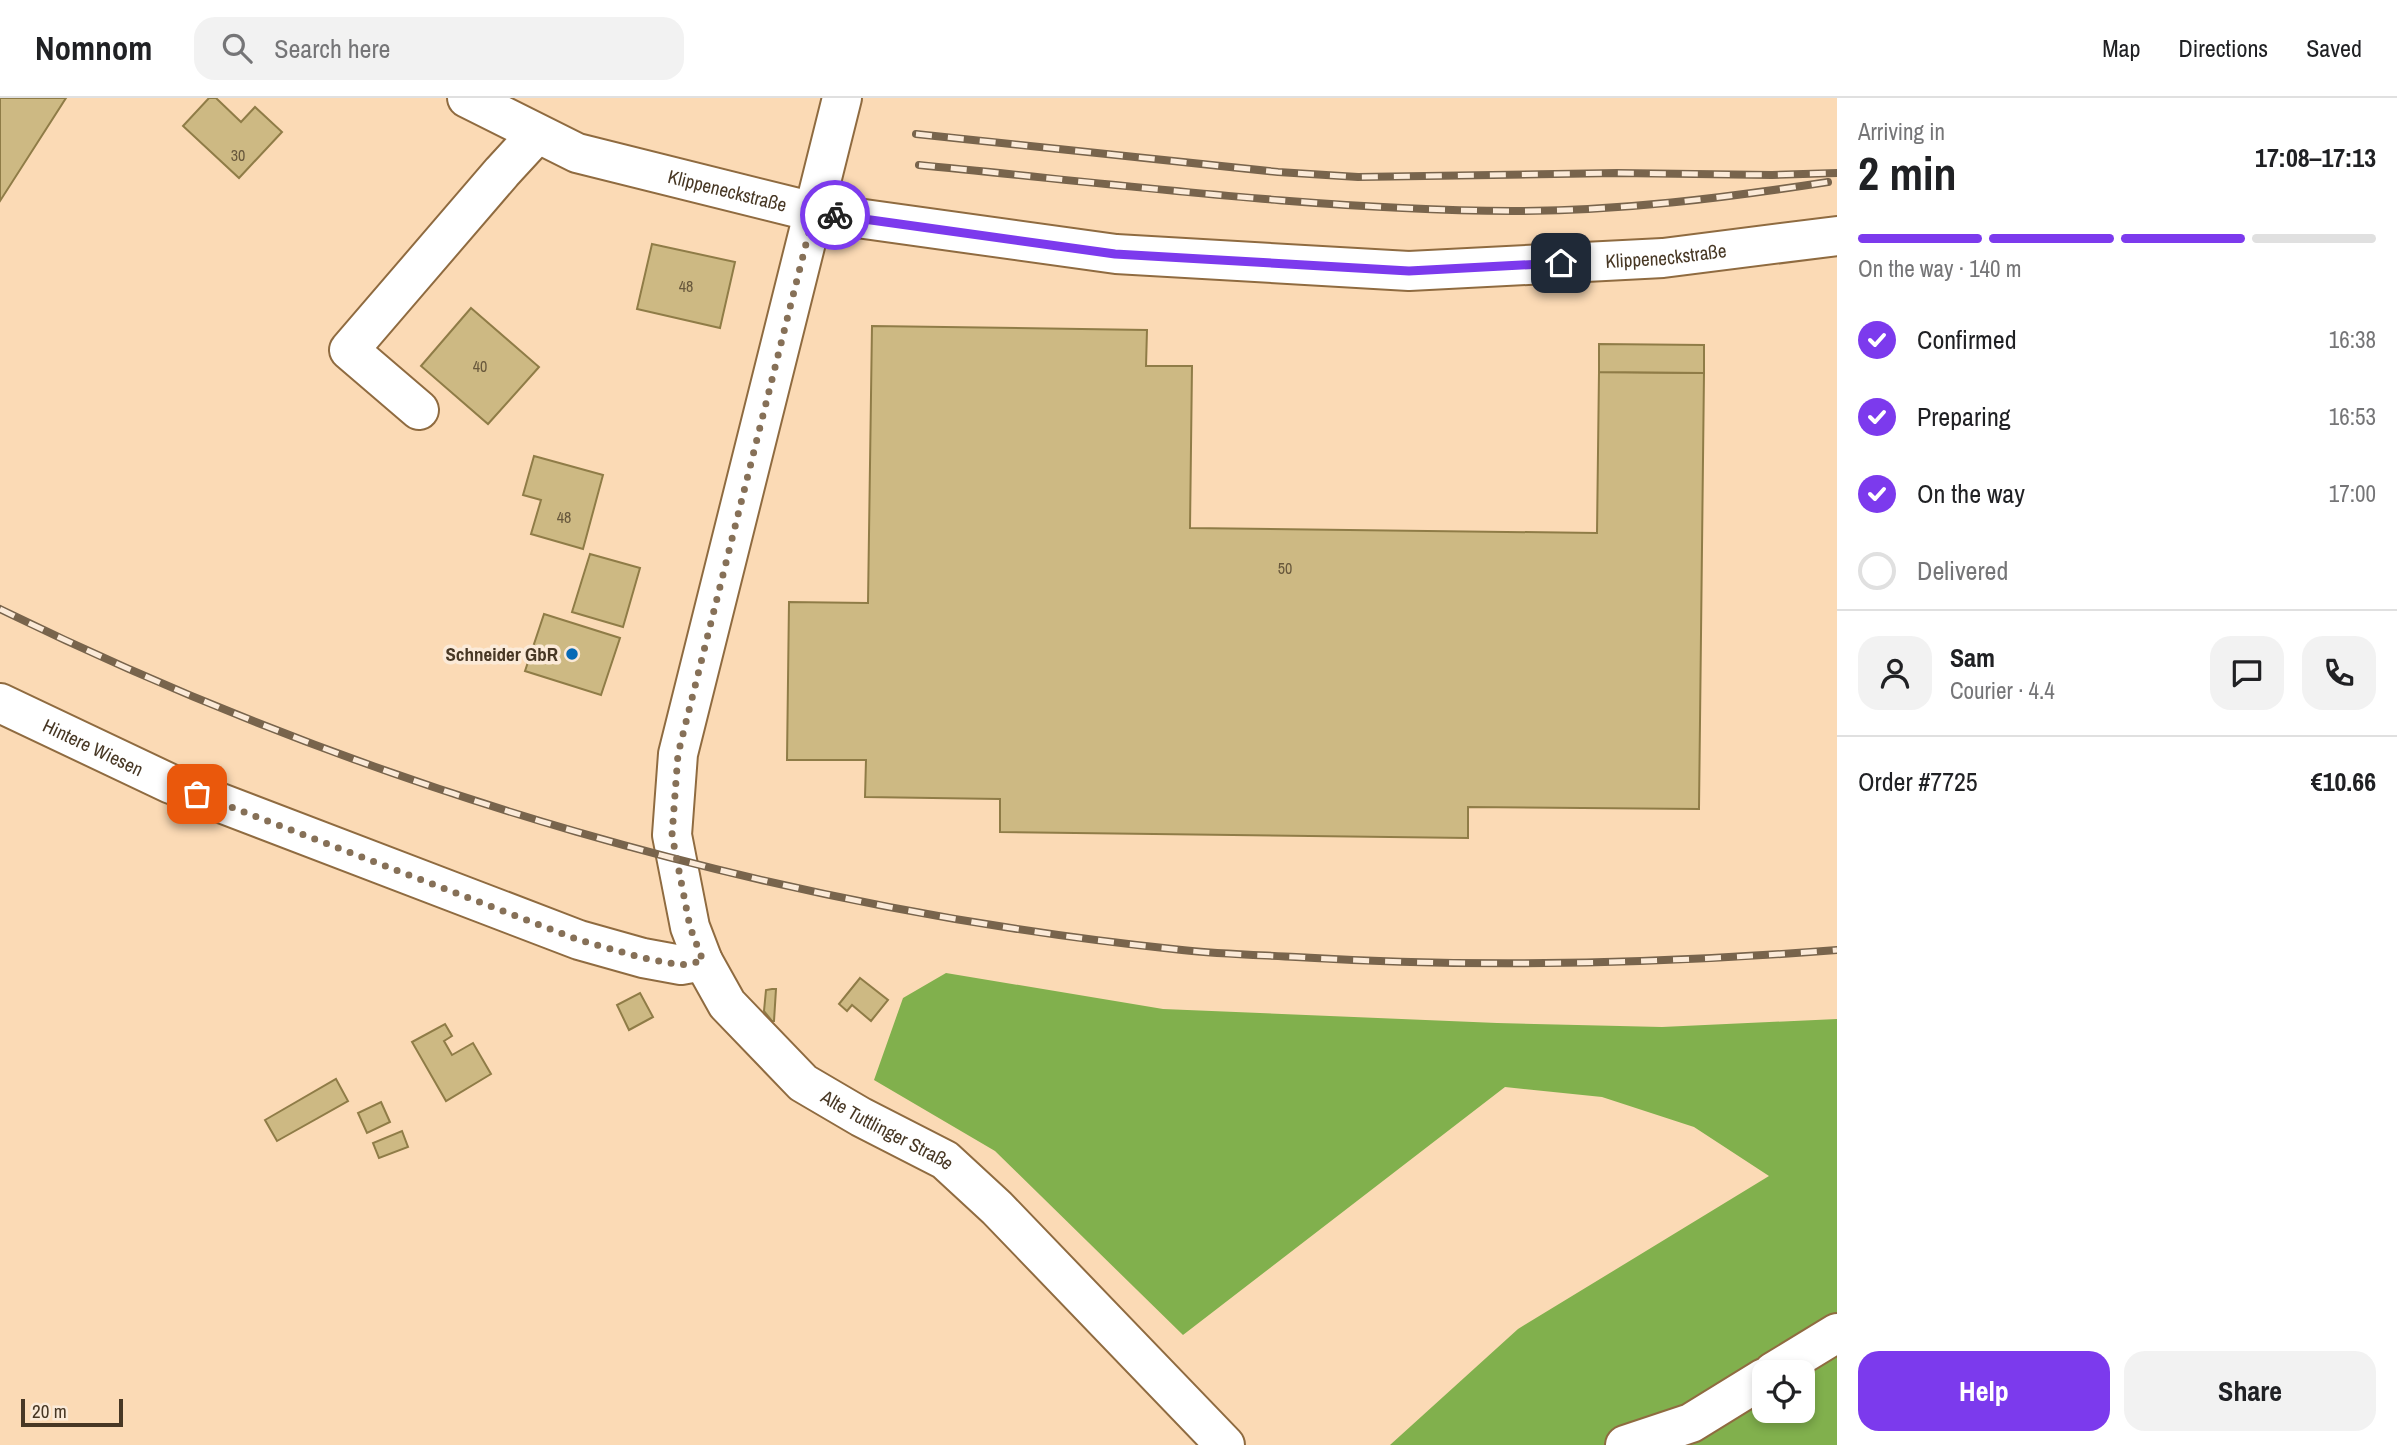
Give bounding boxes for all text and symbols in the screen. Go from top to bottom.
search box [194,17,684,80]
text: Nomnom [35,26,152,70]
icon: search [218,29,256,67]
text: Search here [274,31,390,66]
text: Map [2102,32,2140,64]
text: Directions [2178,32,2268,64]
text: Saved [2306,32,2362,64]
text: Arriving in [1858,116,1945,147]
text: 17:08–17:13 [2255,140,2376,175]
text: 2 min [1858,142,1957,204]
house number: 30 [231,144,245,166]
street label: Klippeneckstraße [665,163,789,218]
courier [800,180,870,250]
icon: bike [816,196,854,234]
pin [1531,233,1591,293]
street label: Klippeneckstraße [1605,237,1728,274]
icon: home [1542,244,1580,282]
text: On the way · 140 m [1858,253,2022,284]
house number: 48 [679,275,693,297]
icon: check [1858,321,1896,359]
text: Confirmed [1917,322,2017,357]
text: 16:38 [2329,324,2376,355]
house number: 40 [473,355,487,377]
icon: check [1858,398,1896,436]
text: Preparing [1917,399,2011,434]
text: 16:53 [2329,401,2376,432]
icon: check [1858,475,1896,513]
text: On the way [1917,476,2025,511]
text: 17:00 [2329,478,2376,509]
house number: 48 [557,506,571,528]
text: Delivered [1917,553,2008,588]
house number: 50 [1278,557,1292,579]
button: person [1858,636,1932,710]
button: chat [2210,636,2284,710]
button: phone [2302,636,2376,710]
text: Sam [1950,640,1995,675]
place label: Schneider GbR [445,641,558,667]
marker: Schneider GbR [564,646,580,662]
text: Courier · 4.4 [1950,675,2055,706]
street label: Hintere Wiesen [39,712,148,782]
pin [167,764,227,824]
text: Order #7725 [1858,764,1978,799]
text: €10.66 [2311,764,2376,799]
icon: bag [178,775,216,813]
street label: Alte Tuttlinger Straße [816,1083,960,1175]
button: Help [1858,1351,2110,1431]
button: Share [2124,1351,2376,1431]
map controls [1752,1360,1815,1423]
button: locate [1752,1360,1815,1423]
scale bar [21,1396,122,1428]
text: 20 m [32,1398,67,1424]

